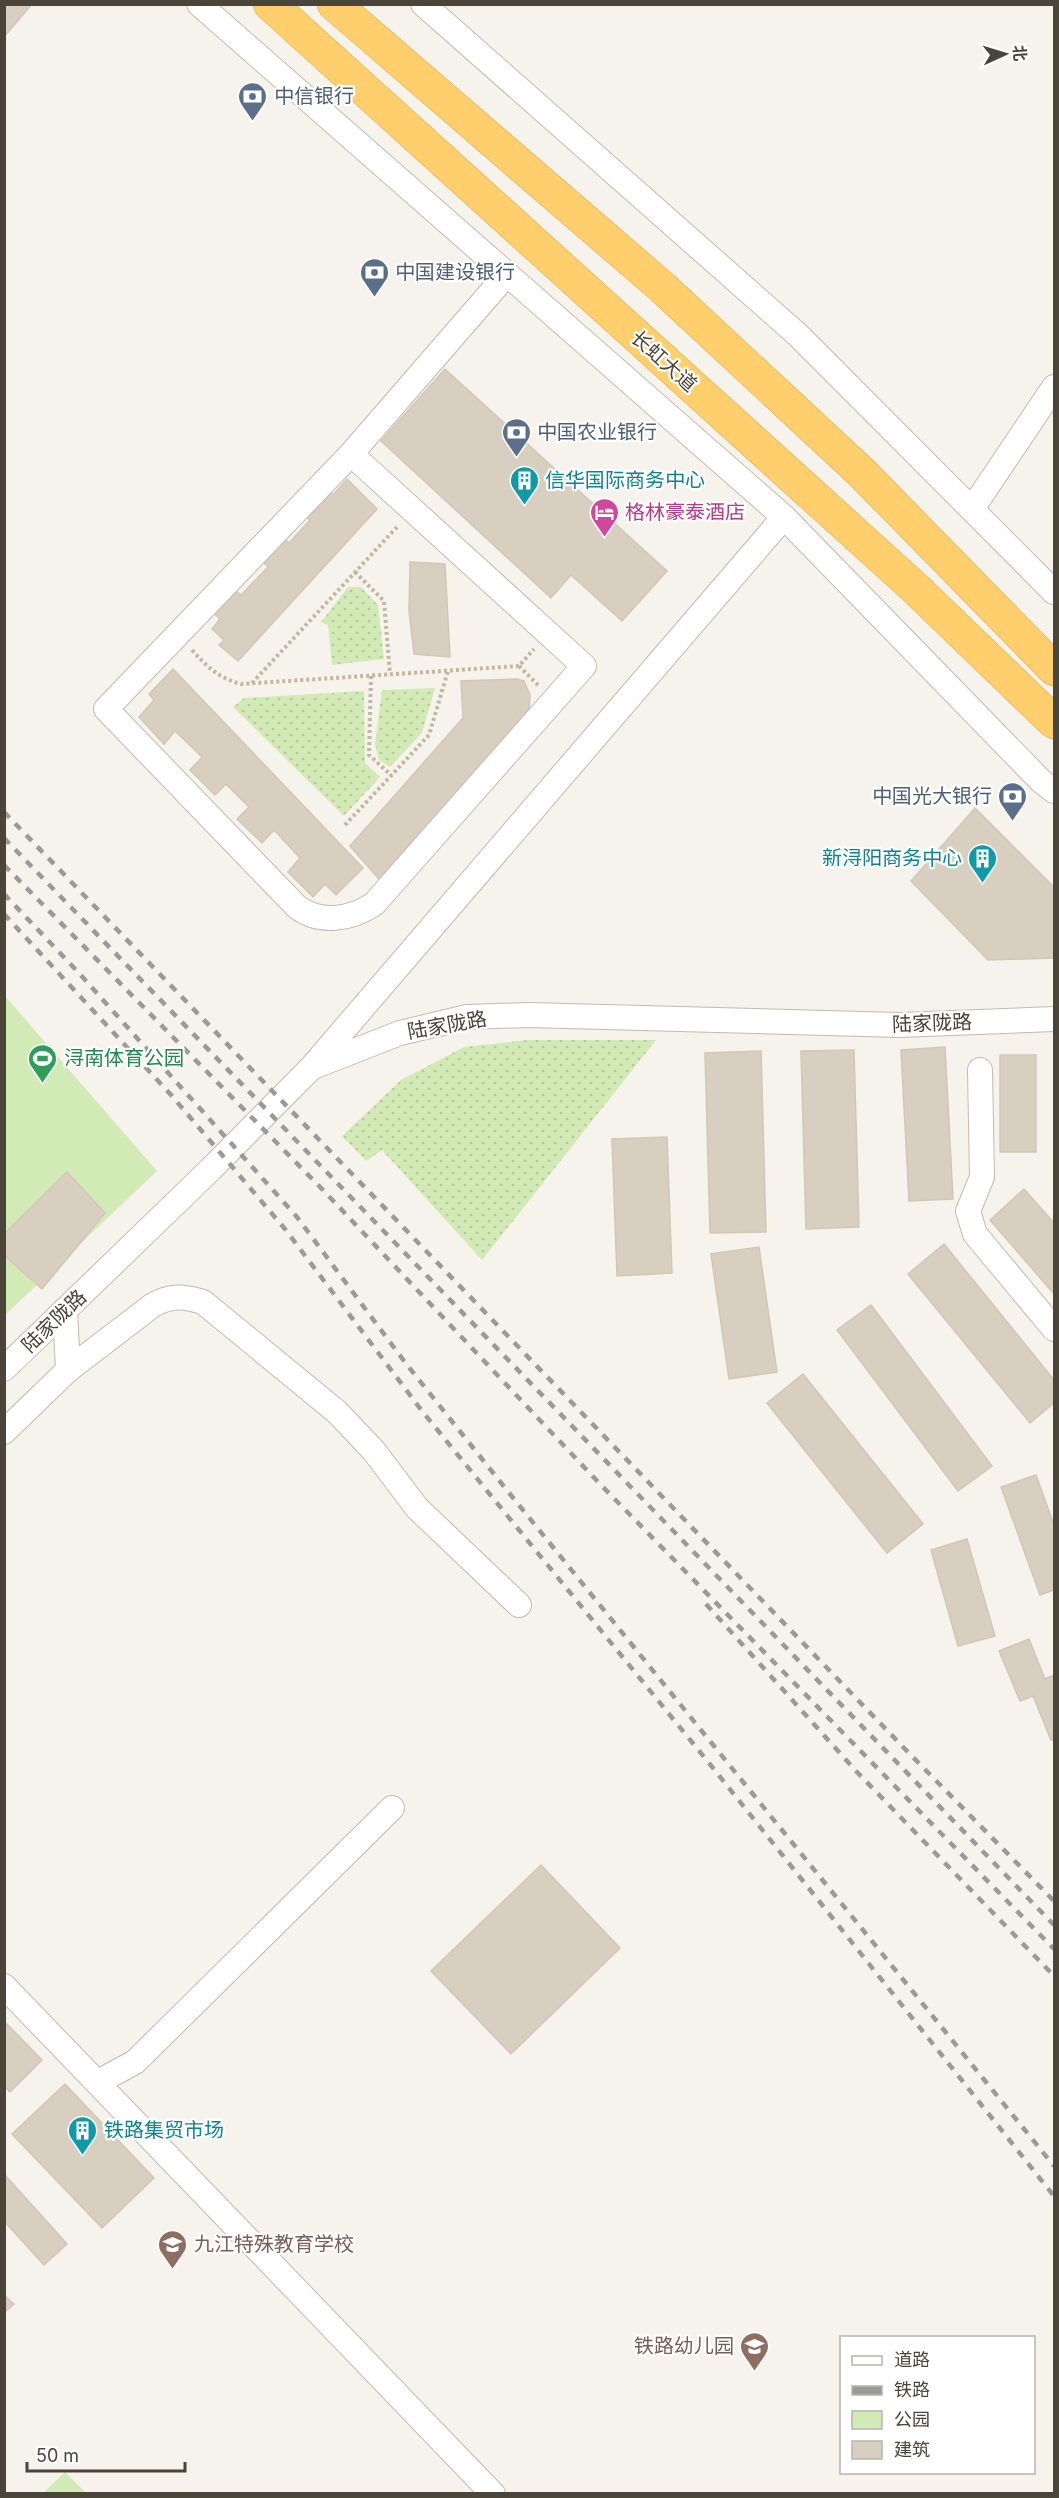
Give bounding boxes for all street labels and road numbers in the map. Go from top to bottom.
street label: 长虹大道 [626,325,702,397]
street label: 陆家陇路 [406,1006,488,1044]
street label: 陆家陇路 [892,1010,972,1036]
street label: 陆家陇路 [17,1285,91,1357]

